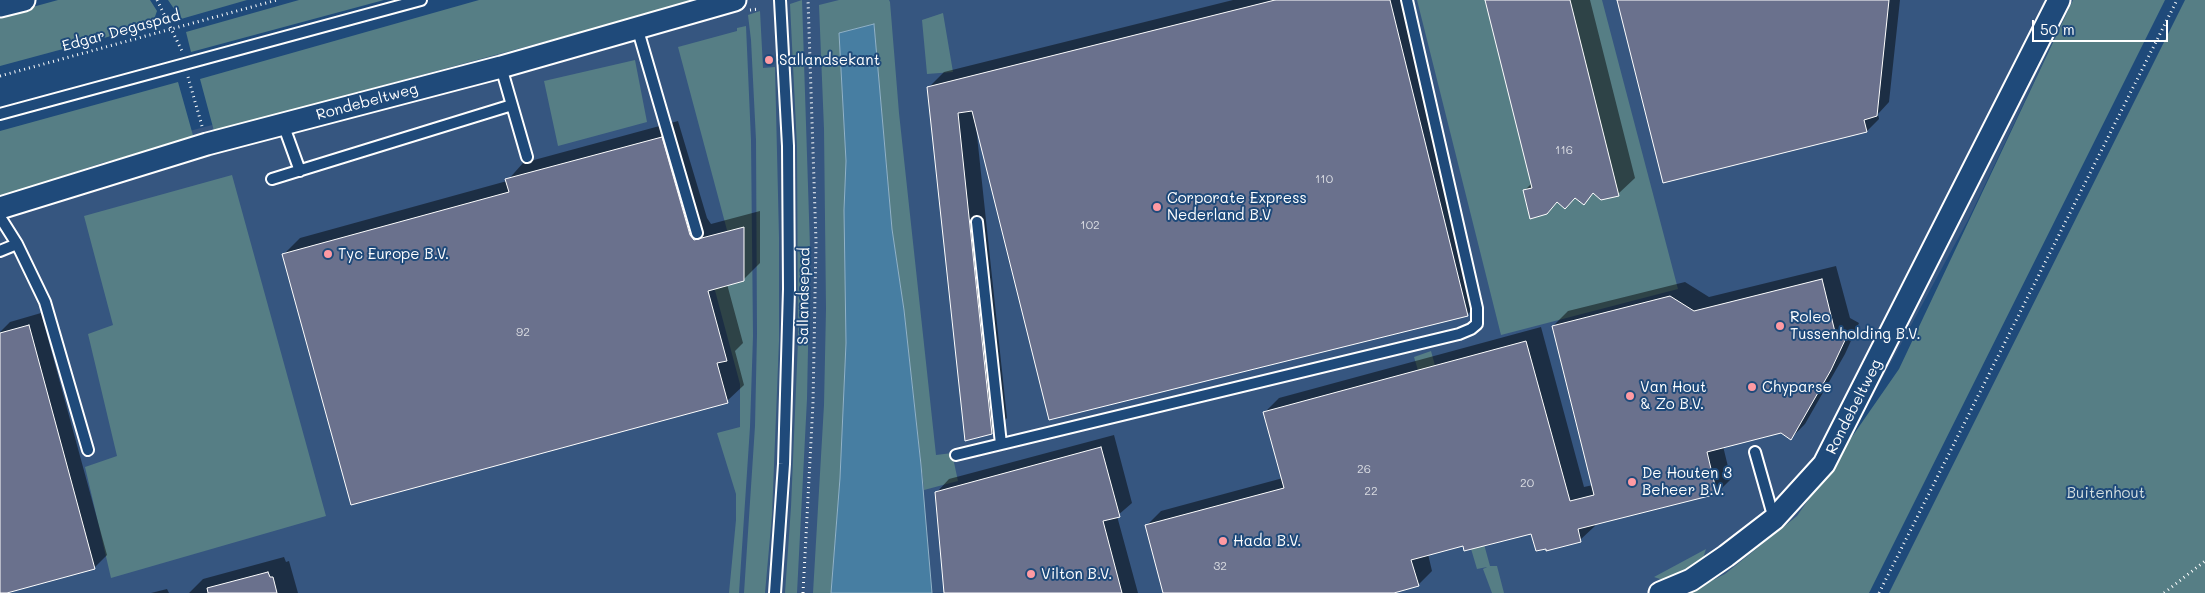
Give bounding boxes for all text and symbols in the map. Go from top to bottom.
street label: Edgar Degaspad [60,7,182,55]
scale bar [2035,10,2171,42]
text: 50 m [2040,19,2075,39]
place label: Sallandsekant [779,51,880,69]
marker: Sallandsekant [763,54,775,66]
street label: Rondebeltweg [314,80,420,124]
house number: 116 [1555,143,1573,157]
house number: 110 [1315,172,1333,186]
place label: Corporate Express Nederland B.V [1167,189,1307,224]
marker: Corporate Express Nederland B.V [1151,201,1163,213]
house number: 102 [1080,218,1100,232]
place label: Tyc Europe B.V. [338,245,449,263]
street label: Sallandsepad [794,247,814,345]
marker: Tyc Europe B.V. [322,248,334,260]
place label: Roleo Tussenholding B.V. [1790,308,1921,343]
marker: Roleo Tussenholding B.V. [1774,320,1786,332]
house number: 92 [516,325,530,339]
street label: Rondebeltweg [1822,356,1886,458]
place label: Van Hout & Zo B.V. [1640,378,1706,413]
place label: Chyparse [1762,378,1832,396]
marker: Chyparse [1746,381,1758,393]
marker: Van Hout & Zo B.V. [1624,390,1636,402]
house number: 26 [1357,462,1371,476]
place label: De Houten 3 Beheer B.V. [1642,464,1732,499]
house number: 20 [1520,476,1534,490]
marker: De Houten 3 Beheer B.V. [1626,476,1638,488]
house number: 22 [1364,484,1378,498]
park label: Buitenhout [2067,484,2145,502]
place label: Hada B.V. [1233,532,1302,550]
marker: Hada B.V. [1217,535,1229,547]
house number: 32 [1213,559,1227,573]
place label: Vilton B.V. [1041,565,1112,583]
marker: Vilton B.V. [1025,568,1037,580]

